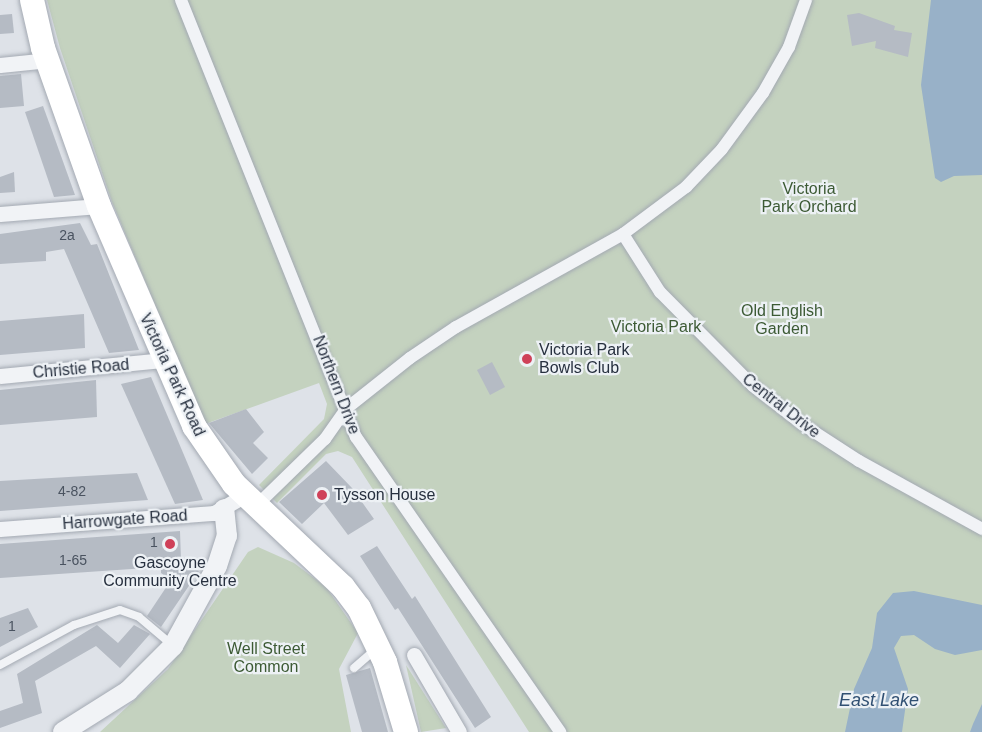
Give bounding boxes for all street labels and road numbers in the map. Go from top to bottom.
street label: Victoria Park Road [135,311,209,439]
street label: Northern Drive [308,333,364,437]
street label: Christie Road [32,355,130,383]
street label: Central Drive [738,370,824,442]
street label: Harrowgate Road [62,506,188,534]

